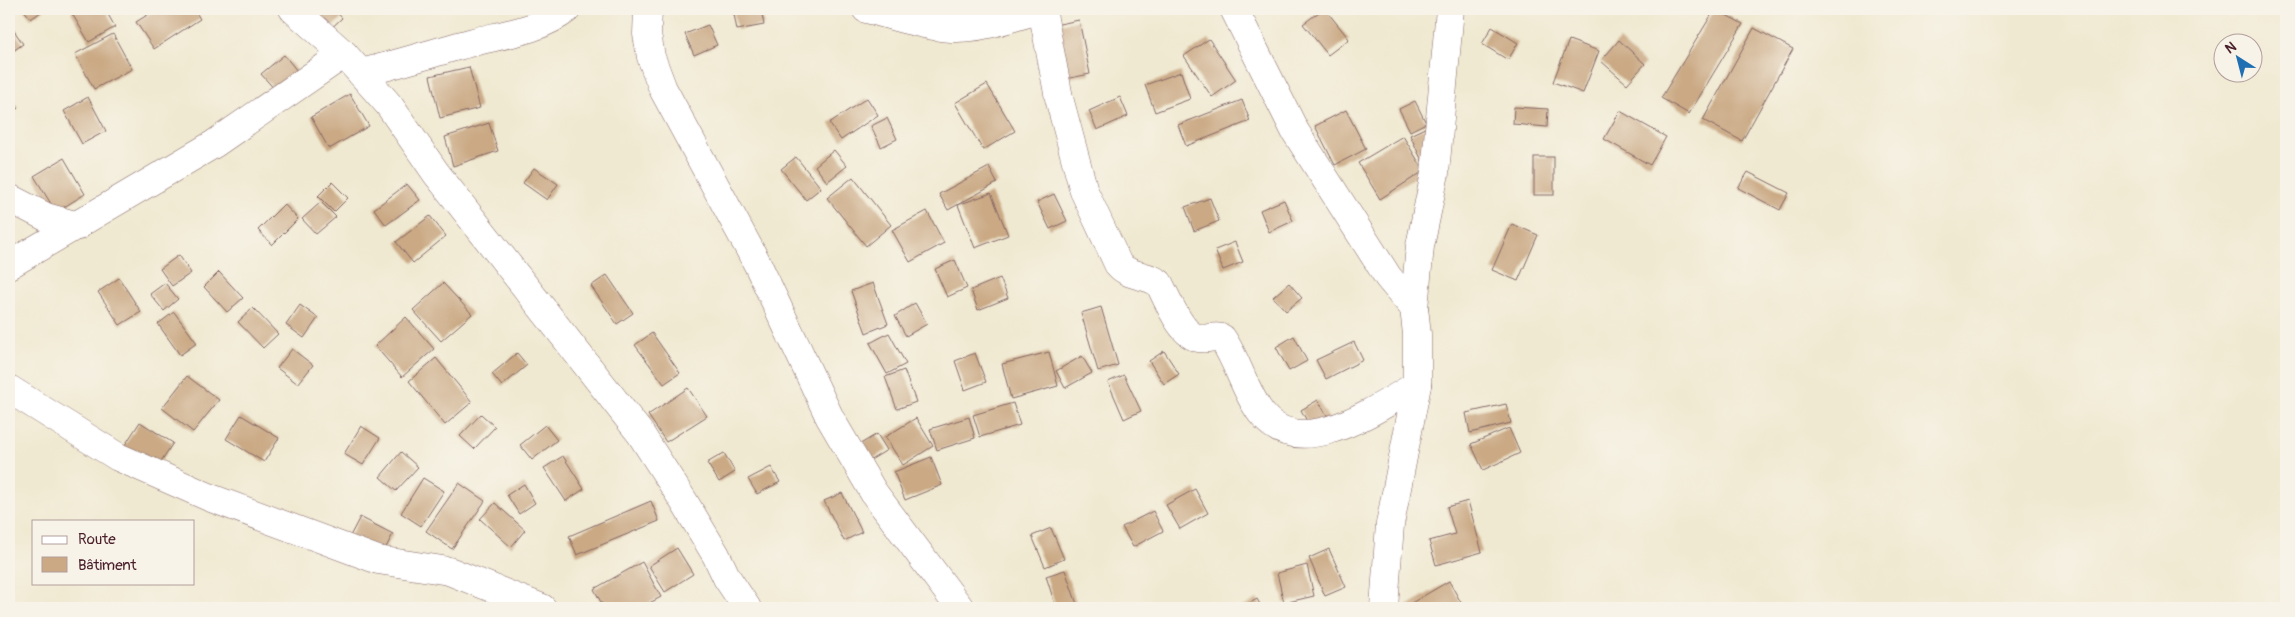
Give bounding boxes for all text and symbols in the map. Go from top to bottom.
north arrow [2212,32,2262,82]
text: N [2222,38,2239,58]
legend [32,520,195,584]
text: Route [78,530,116,549]
text: Bâtiment [78,556,138,575]

